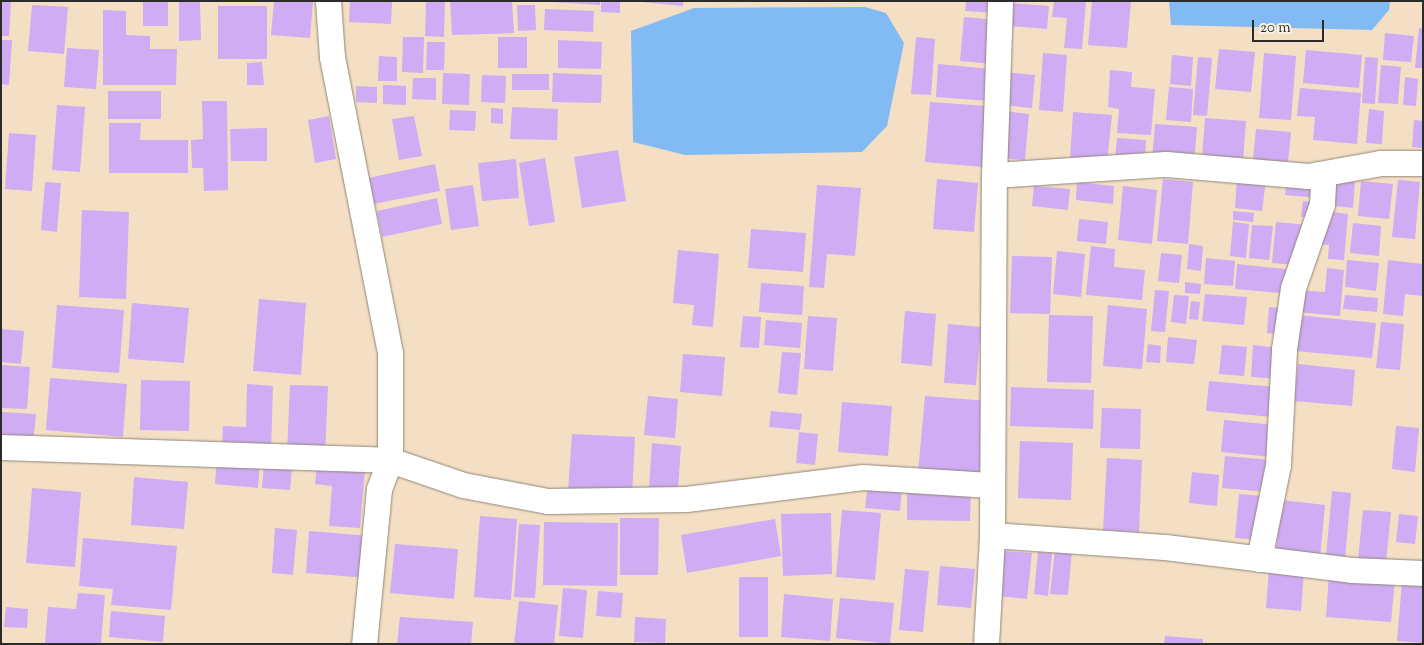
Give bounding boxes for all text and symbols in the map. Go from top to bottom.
scale bar [1254,10,1326,42]
text: 20 m [1260,18,1291,39]

